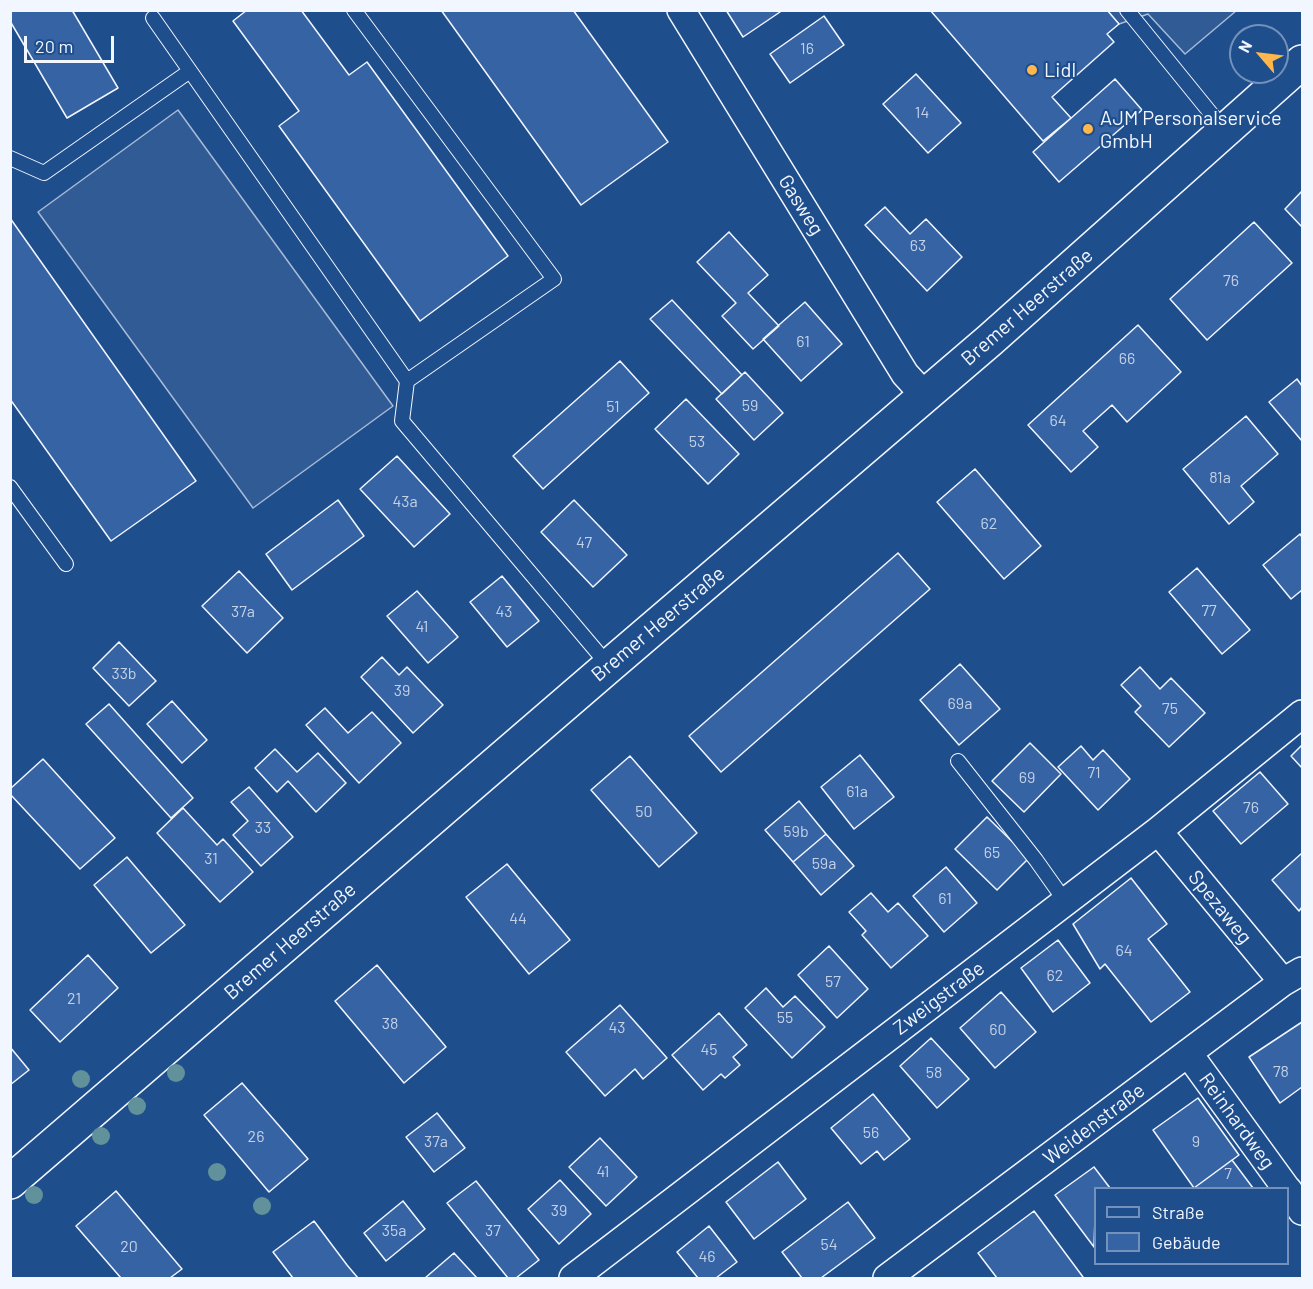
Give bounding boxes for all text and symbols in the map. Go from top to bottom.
scale bar [27,24,117,62]
north arrow [1229,24,1289,84]
text: 20 m [35,35,73,57]
text: N [1234,37,1255,55]
house number: 16 [800,39,814,59]
place label: Lidl [1044,58,1076,82]
marker: Lidl [1025,63,1039,77]
house number: 14 [915,103,929,123]
place label: AJM Personalservice GmbH [1100,106,1282,153]
marker: AJM Personalservice GmbH [1081,122,1095,136]
street label: Gasweg [773,170,829,240]
house number: 63 [910,236,926,256]
street label: Bremer Heerstraße [956,243,1098,371]
house number: 76 [1223,271,1239,291]
house number: 61 [796,332,810,352]
house number: 66 [1119,349,1135,369]
house number: 59 [742,396,758,416]
house number: 51 [606,397,620,417]
house number: 64 [1049,411,1067,431]
house number: 53 [689,432,705,452]
house number: 81a [1209,468,1231,488]
house number: 43a [392,492,418,512]
house number: 62 [981,514,997,534]
house number: 47 [576,533,592,553]
street label: Bremer Heerstraße [587,561,729,687]
house number: 77 [1201,601,1217,621]
house number: 37a [231,602,255,622]
house number: 43 [495,602,513,622]
house number: 41 [416,617,428,637]
house number: 33b [111,664,137,684]
house number: 39 [394,681,410,701]
house number: 69a [948,694,972,714]
house number: 75 [1162,699,1178,719]
house number: 71 [1087,763,1101,783]
house number: 69 [1019,768,1035,788]
house number: 61a [846,782,868,802]
house number: 76 [1243,798,1259,818]
house number: 50 [635,802,653,822]
house number: 33 [255,818,271,838]
house number: 59b [783,822,809,842]
house number: 65 [984,843,1000,863]
house number: 31 [204,849,218,869]
house number: 59a [812,854,836,874]
street label: Spezaweg [1183,865,1257,949]
street label: Bremer Heerstraße [219,877,361,1005]
house number: 61 [938,889,952,909]
house number: 44 [509,909,527,929]
house number: 64 [1115,941,1133,961]
street label: Zweigstraße [889,956,989,1040]
house number: 62 [1047,966,1063,986]
house number: 57 [825,972,841,992]
house number: 21 [67,989,81,1009]
house number: 55 [777,1008,793,1028]
house number: 38 [382,1014,398,1034]
house number: 43 [608,1018,626,1038]
house number: 60 [989,1020,1007,1040]
house number: 45 [700,1040,718,1060]
house number: 78 [1273,1062,1289,1082]
house number: 58 [926,1063,942,1083]
street label: Reinhardweg [1194,1068,1280,1174]
street label: Weidenstraße [1039,1078,1149,1170]
house number: 56 [863,1123,879,1143]
house number: 26 [248,1127,264,1147]
house number: 37a [424,1132,448,1152]
house number: 9 [1192,1132,1200,1152]
house number: 41 [597,1162,609,1182]
house number: 7 [1224,1164,1232,1184]
legend [1094,1187,1289,1265]
house number: 39 [551,1201,567,1221]
text: Straße [1152,1201,1204,1223]
house number: 35a [382,1221,406,1241]
house number: 37 [485,1221,501,1241]
text: Gebäude [1152,1231,1221,1253]
house number: 54 [820,1235,838,1255]
house number: 20 [120,1237,138,1257]
house number: 46 [698,1247,716,1267]

